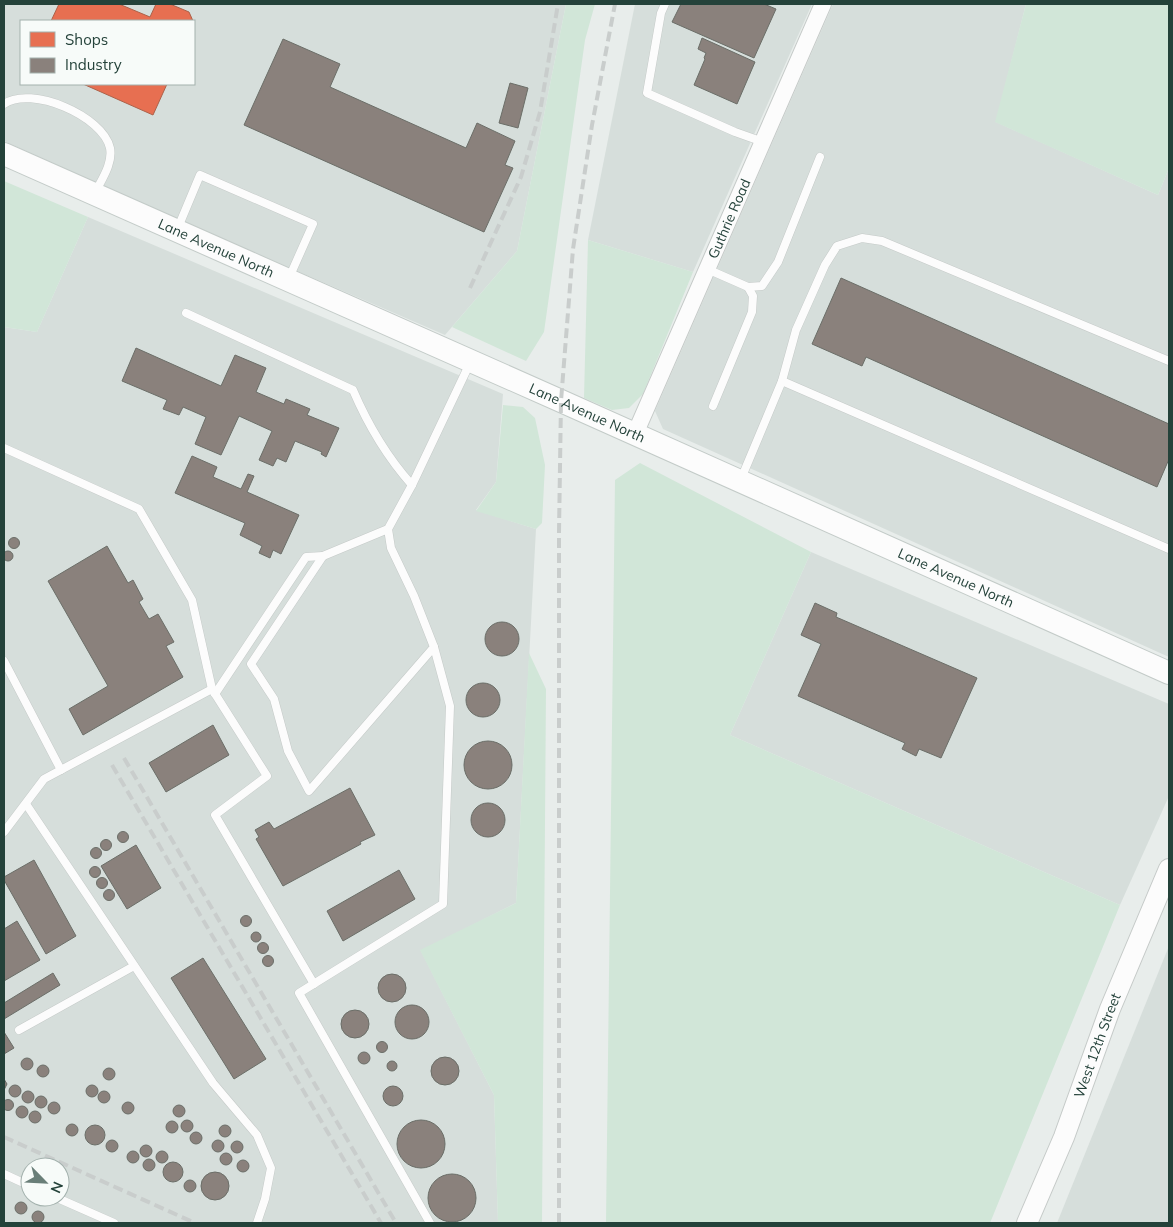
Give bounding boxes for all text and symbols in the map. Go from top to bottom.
legend [20,20,195,85]
text: Shops [65,30,108,49]
text: Industry [65,55,122,74]
street label: Guthrie Road [704,176,755,261]
street label: Lane Avenue North [155,214,277,282]
street label: Lane Avenue North [526,379,648,446]
street label: Lane Avenue North [895,544,1017,611]
street label: West 12th Street [1070,990,1125,1100]
north arrow [20,1157,70,1207]
text: N [47,1179,67,1196]

